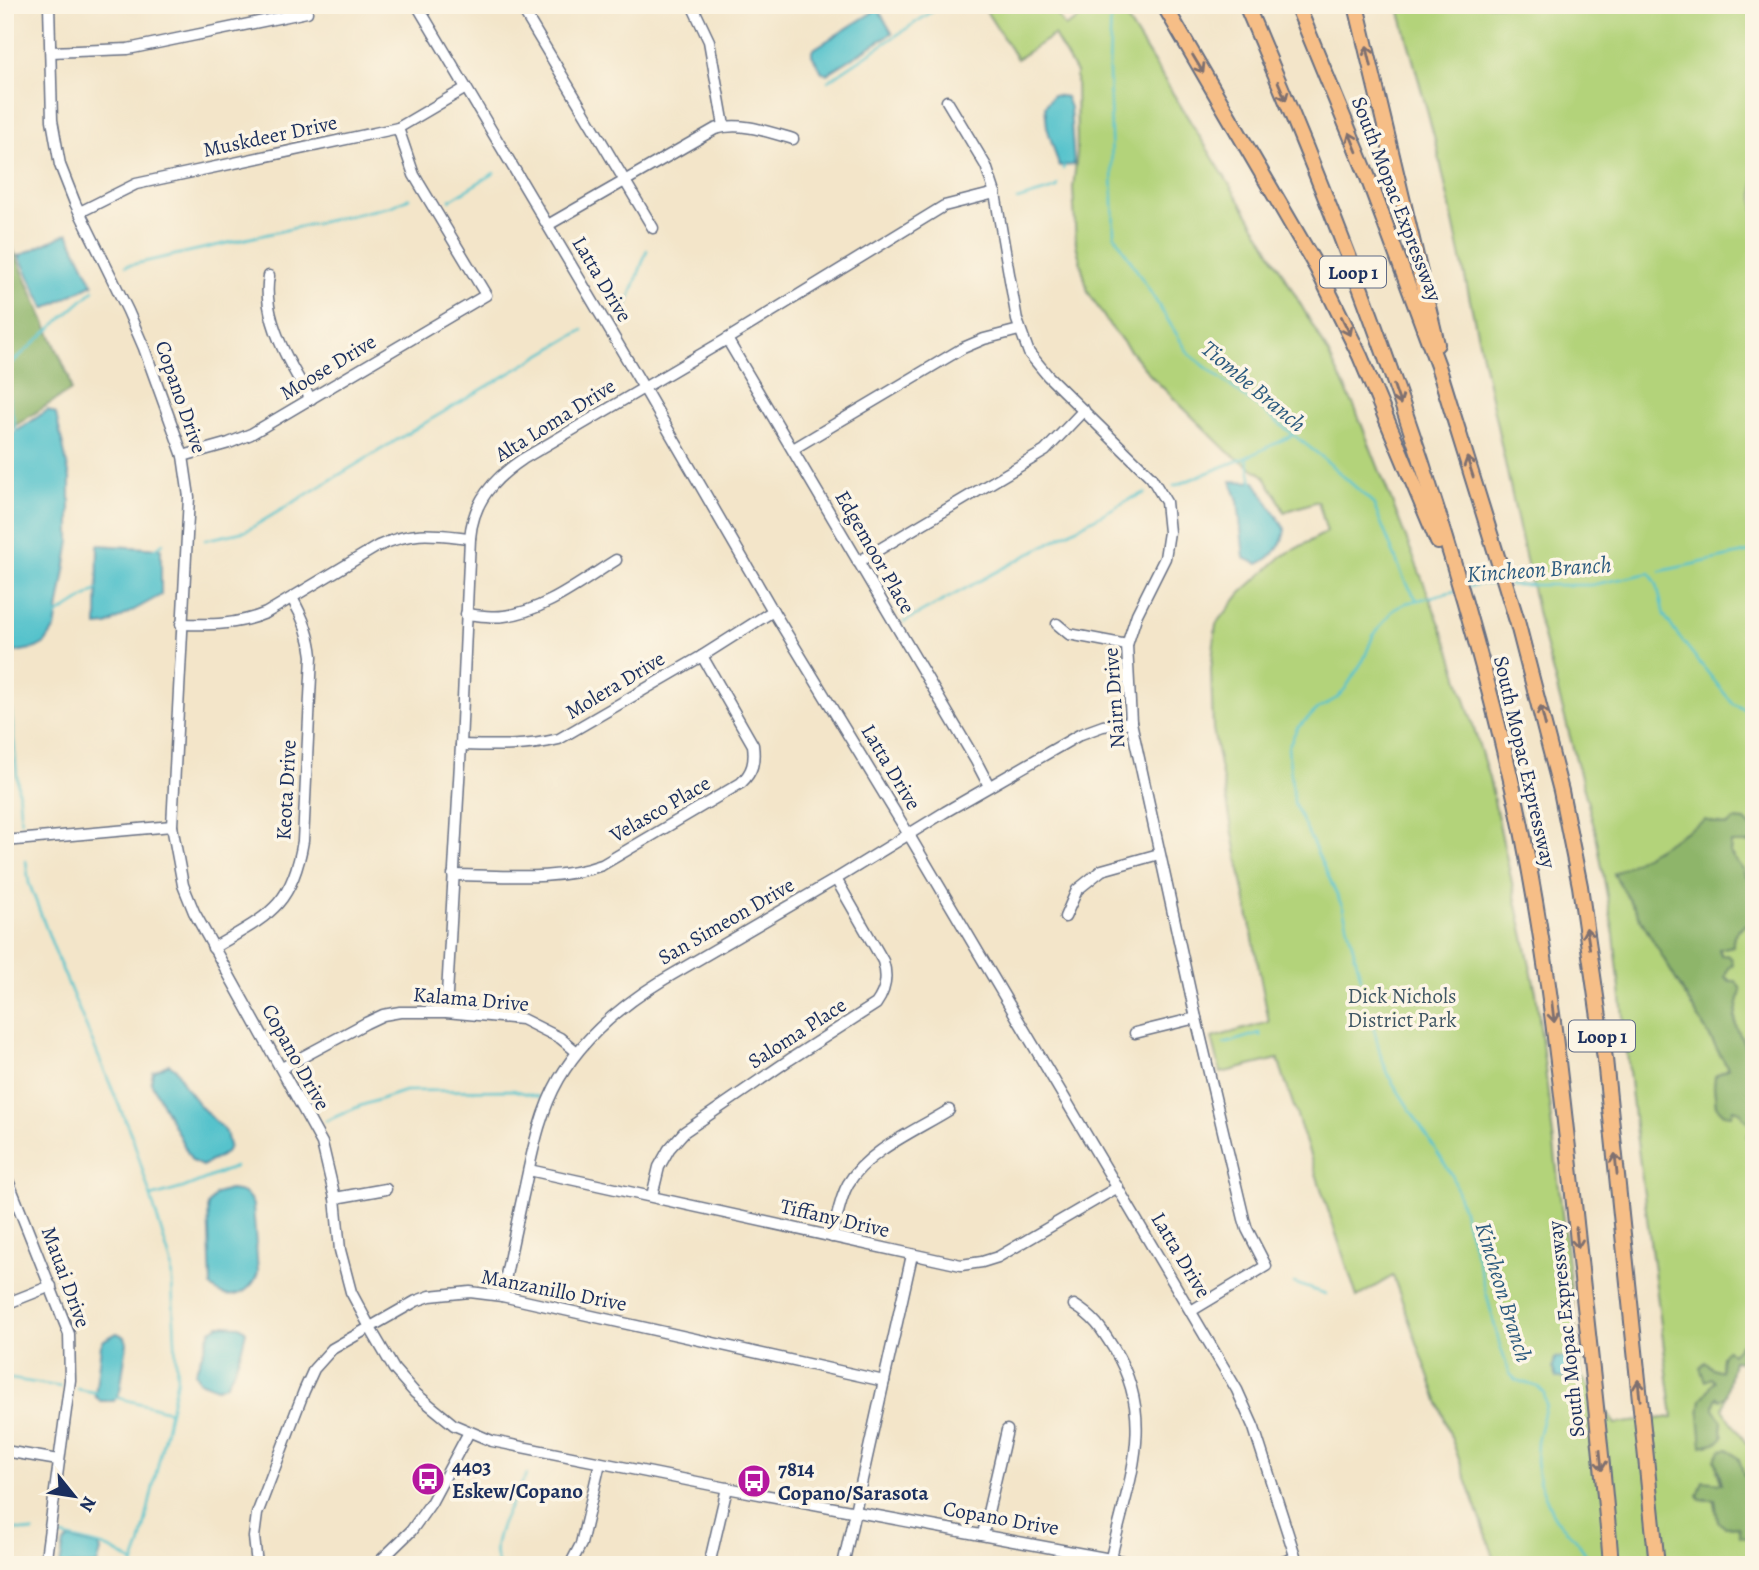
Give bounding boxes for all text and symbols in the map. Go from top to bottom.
one-way arrow [1361,45,1375,68]
one-way arrow [1191,54,1205,74]
one-way arrow [1276,79,1289,101]
street label: South Mopac Expressway [1345,92,1449,306]
street label: Muskdeer Drive [200,108,340,164]
one-way arrow [1346,131,1359,153]
street label: Latta Drive [565,231,639,327]
road number: Loop 1 [1320,256,1386,288]
one-way arrow [1340,315,1353,336]
street label: Moose Drive [275,327,381,407]
water label: Tiombe Branch [1195,333,1313,439]
street label: Copano Drive [149,337,213,457]
street label: Alta Loma Drive [488,372,621,469]
one-way arrow [1392,383,1405,405]
one-way arrow [1463,456,1476,478]
street label: Edgemoor Place [828,485,922,619]
water label: Kincheon Branch [1466,549,1613,590]
street label: Molera Drive [560,644,670,726]
street label: Nairn Drive [1097,647,1131,749]
street label: South Mopac Expressway [1487,653,1563,872]
one-way arrow [1536,705,1549,728]
street label: Latta Drive [854,719,928,815]
street label: Keota Drive [269,739,303,841]
street label: Velasco Place [604,769,715,850]
street label: San Simeon Drive [653,871,799,971]
one-way arrow [1582,927,1595,950]
street label: Kalama Drive [412,980,530,1018]
park label: Dick Nichols District Park [1347,982,1457,1034]
street label: Saloma Place [742,991,852,1075]
street label: Copano Drive [255,999,337,1115]
one-way arrow [1546,1000,1559,1023]
road number: Loop 1 [1569,1020,1635,1052]
one-way arrow [1609,1153,1622,1176]
street label: Tiffany Drive [778,1192,892,1244]
street label: Latta Drive [1144,1207,1218,1303]
water label: Kincheon Branch [1467,1218,1540,1366]
street label: South Mopac Expressway [1541,1219,1591,1439]
street label: Mauai Drive [35,1223,97,1331]
one-way arrow [1571,1226,1584,1249]
street label: Manzanillo Drive [479,1262,629,1318]
one-way arrow [1632,1380,1645,1402]
one-way arrow [1594,1448,1607,1471]
place label: 4403 Eskew/Copano [452,1453,583,1505]
place label: 7814 Copano/Sarasota [778,1455,929,1507]
bus stop icon: 4403 Eskew/Copano [409,1460,447,1498]
north arrow [38,1462,108,1532]
bus stop icon: 7814 Copano/Sarasota [735,1462,773,1500]
text: N [73,1492,103,1517]
street label: Copano Drive [941,1494,1061,1542]

